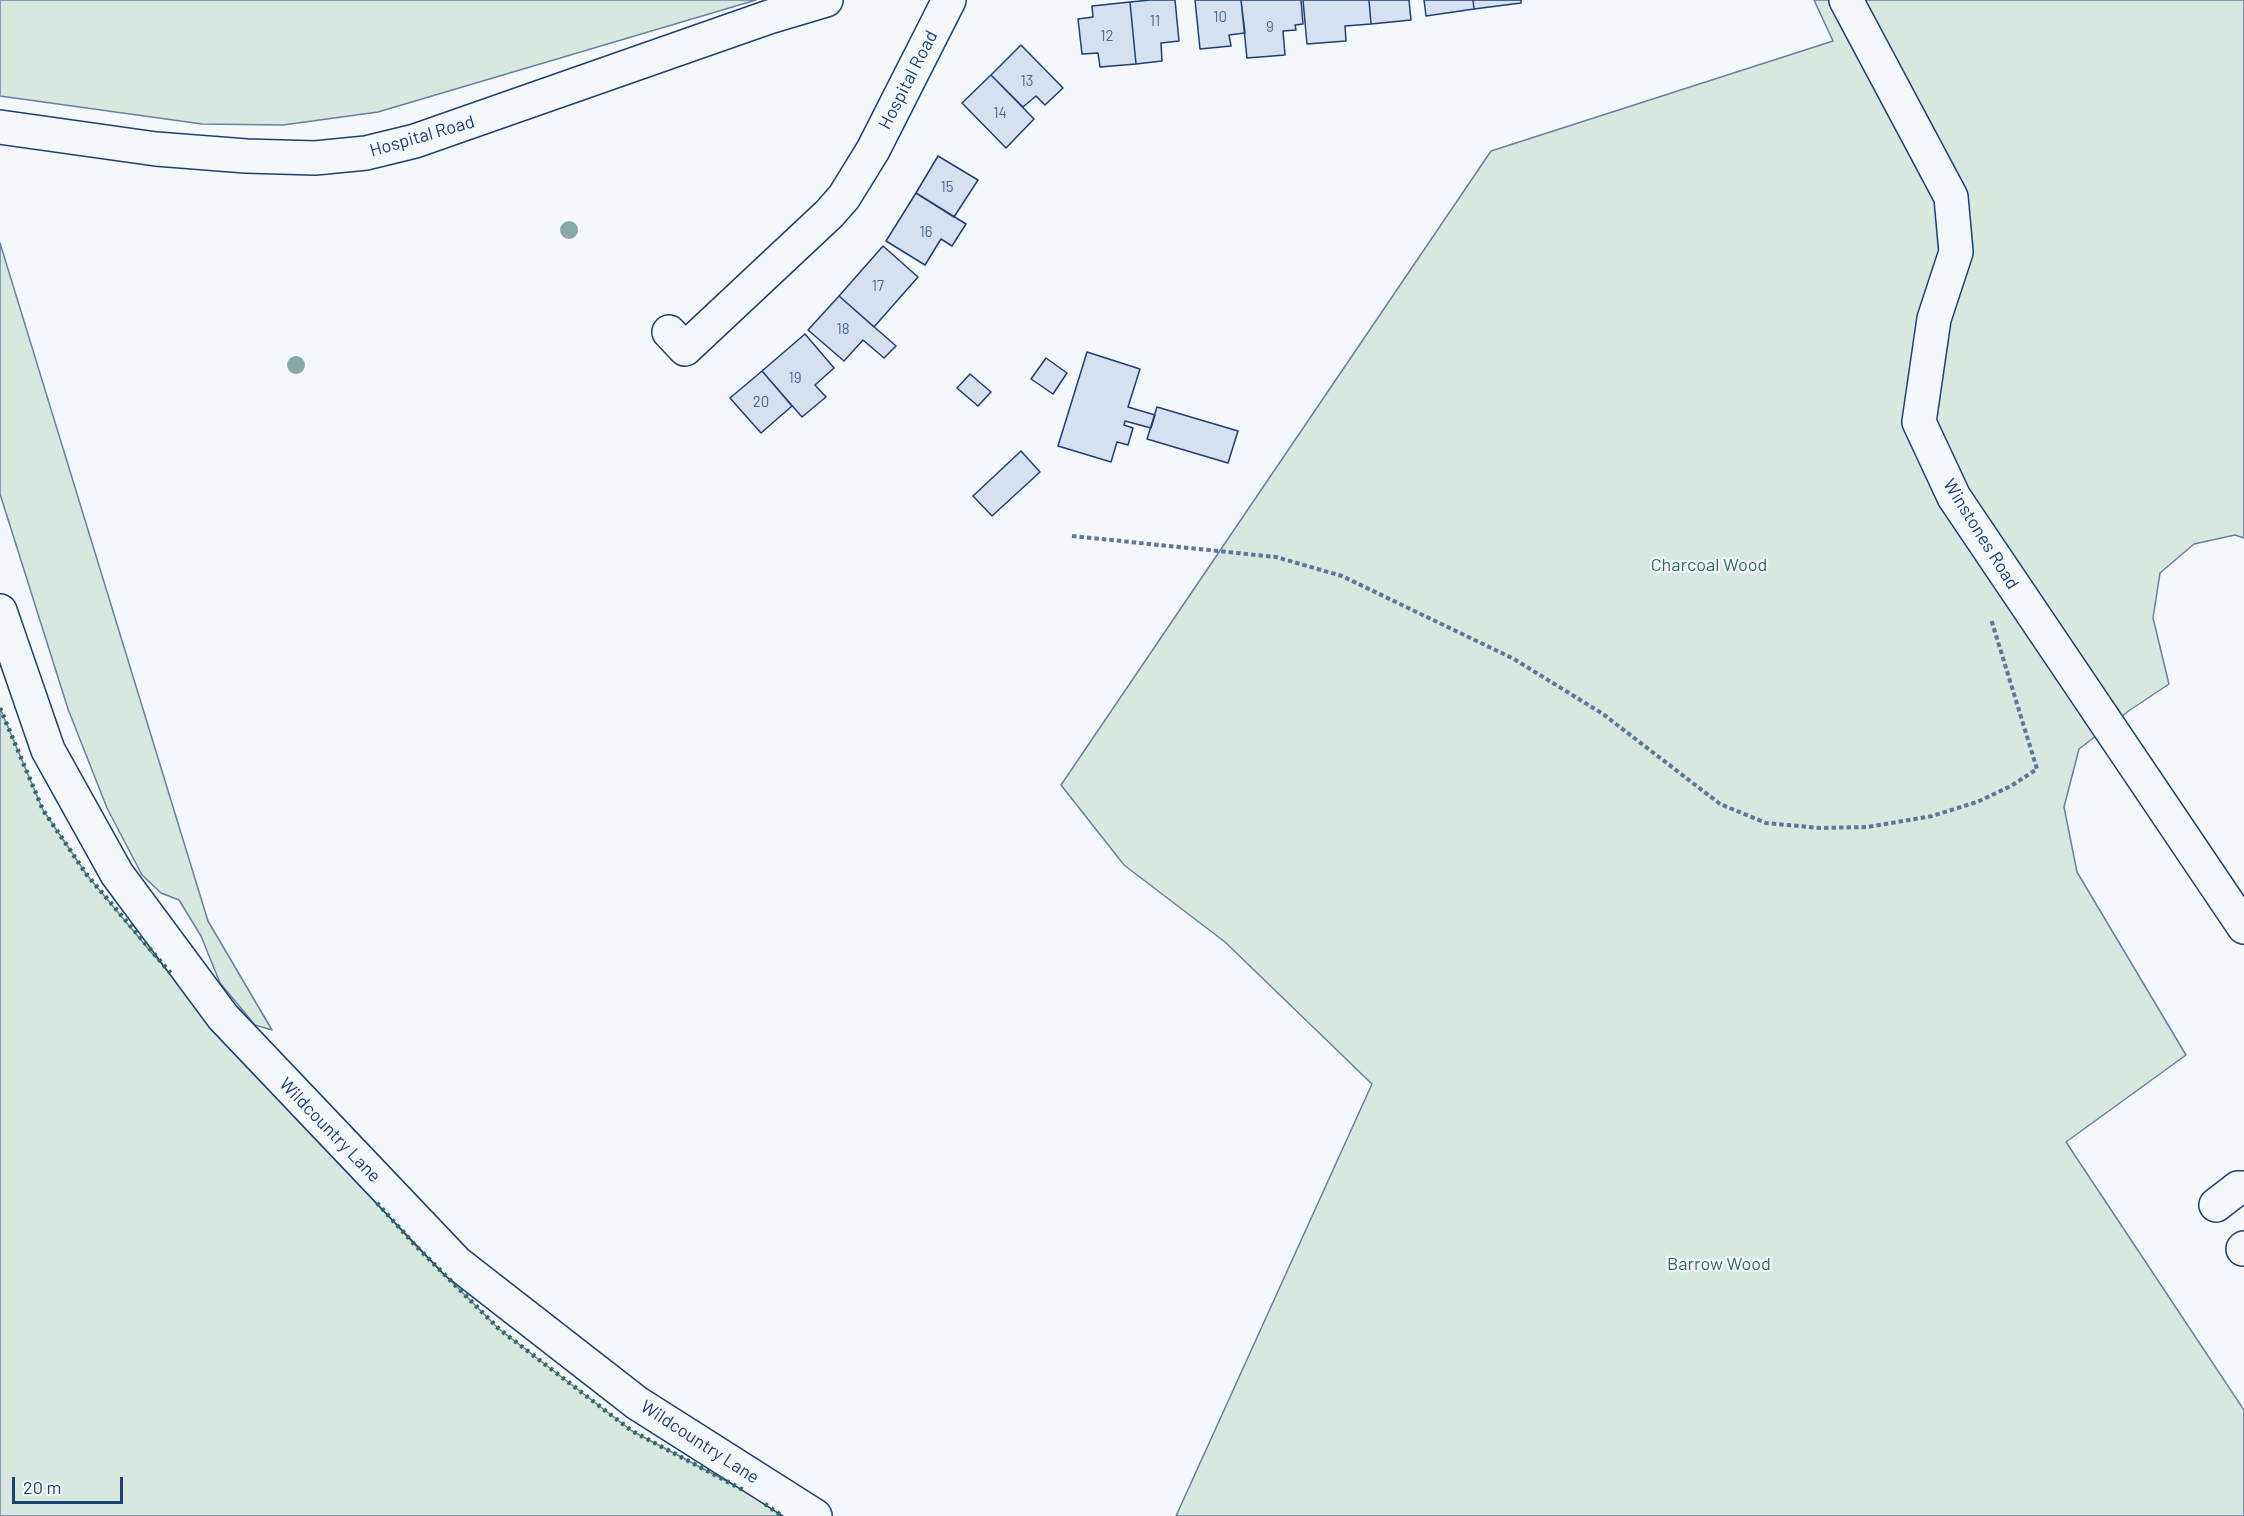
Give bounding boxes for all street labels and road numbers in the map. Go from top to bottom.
street label: Hospital Road [874,27,942,133]
street label: Hospital Road [367,111,477,161]
street label: Winstones Road [1938,475,2024,593]
street label: Wildcountry Lane [275,1073,385,1187]
street label: Wildcountry Lane [637,1396,763,1488]

